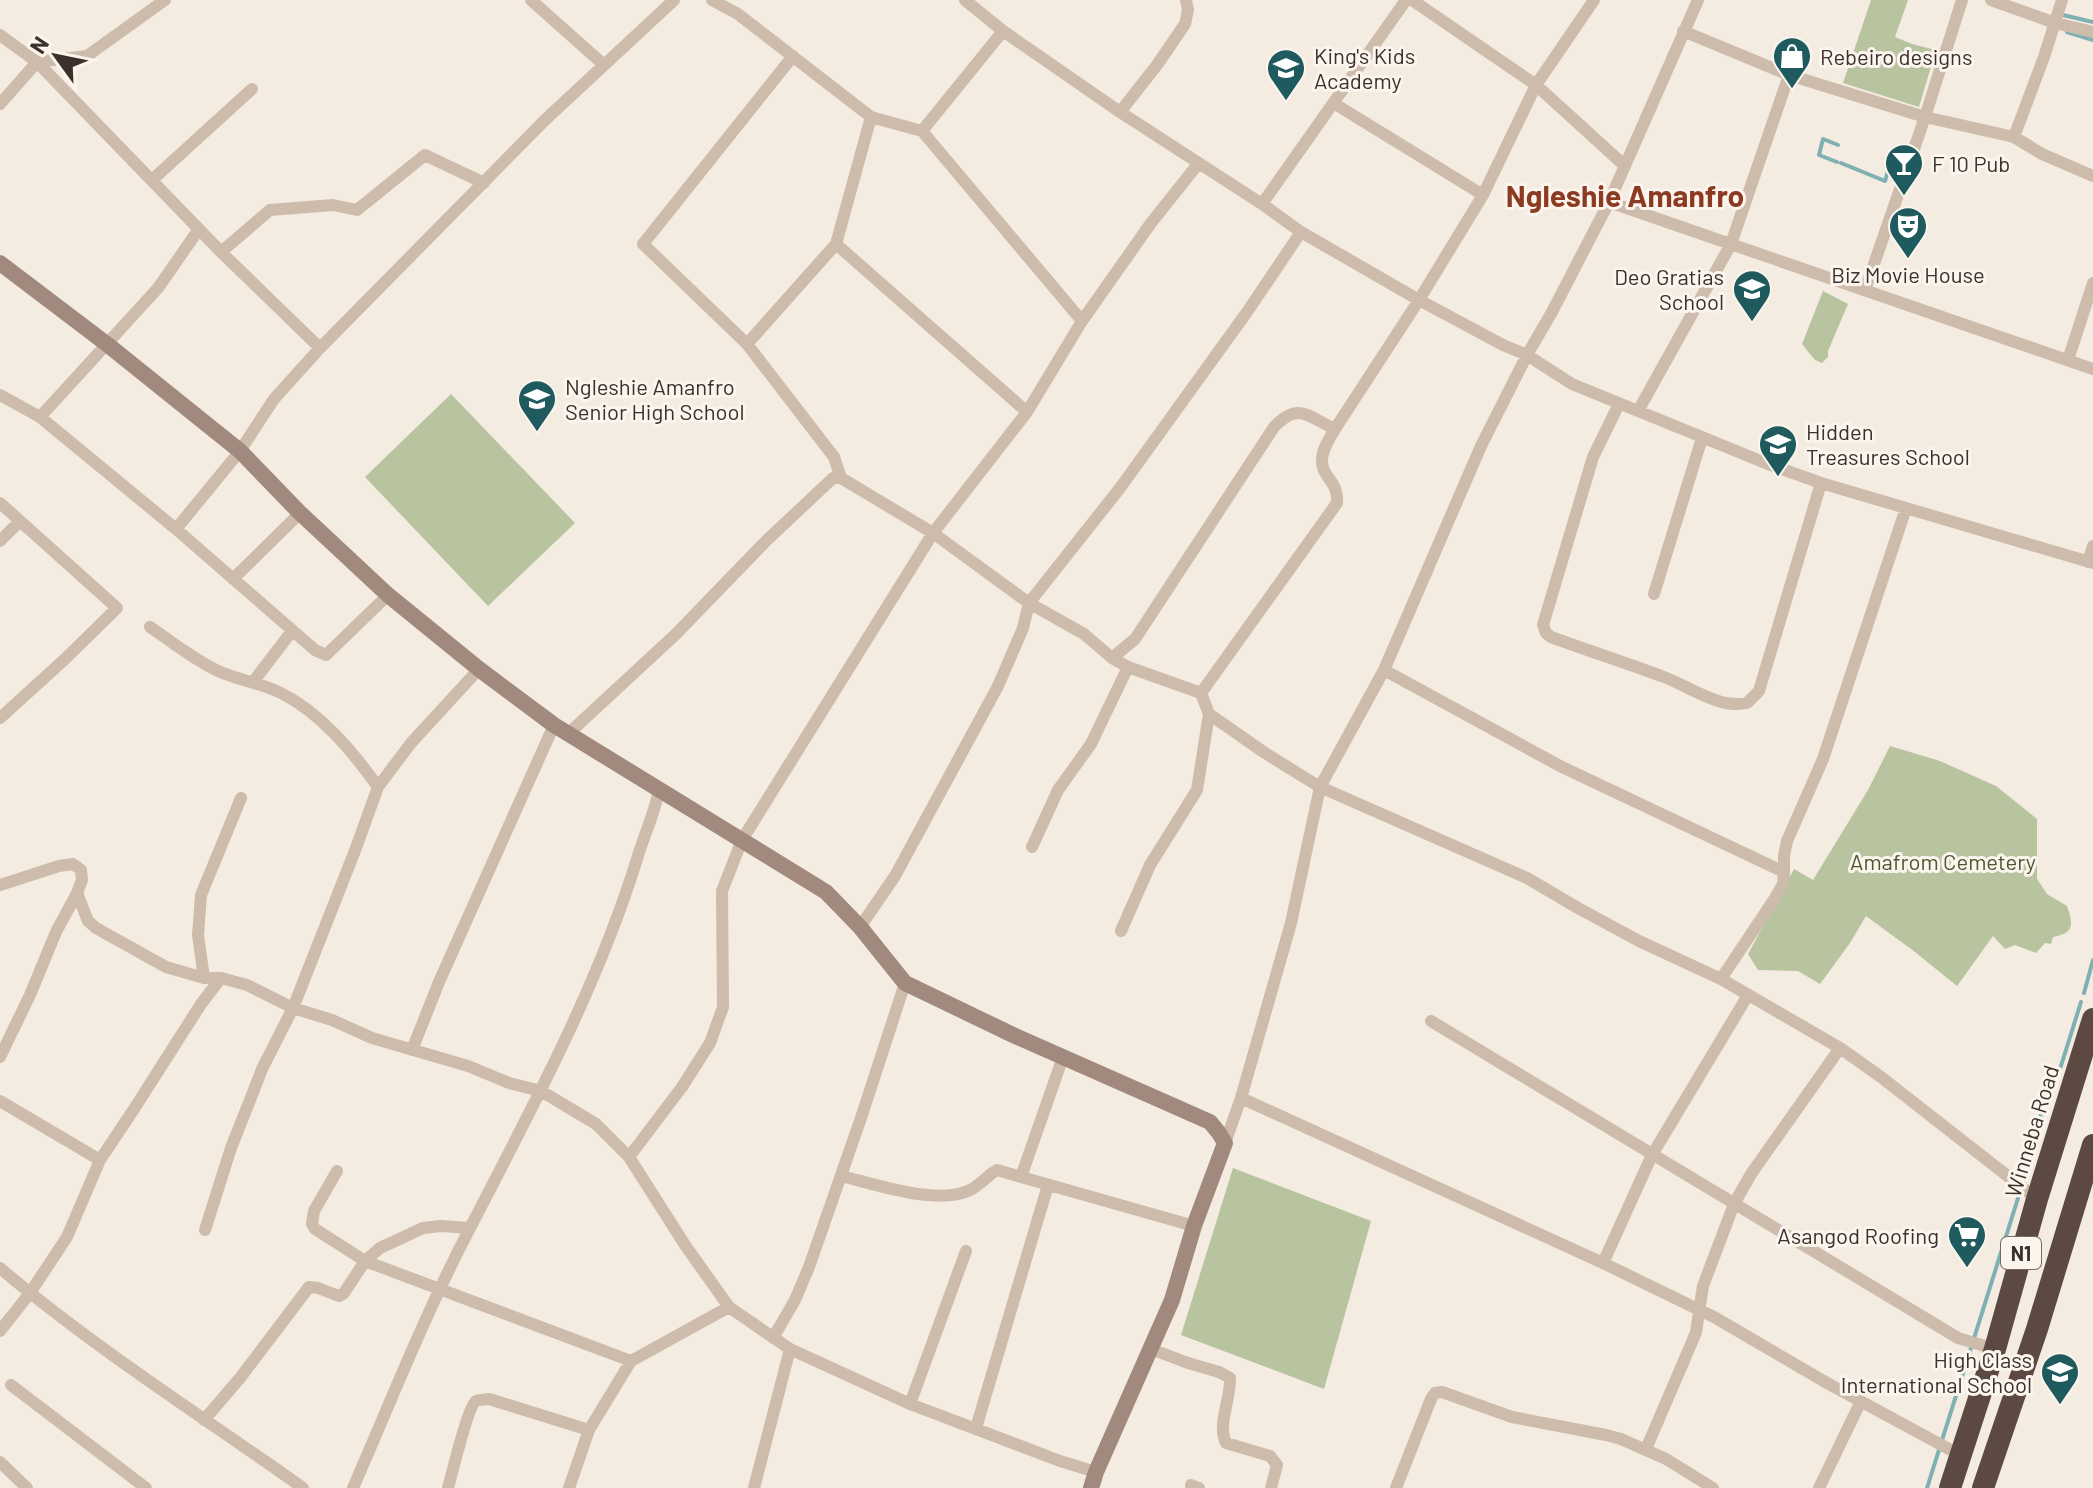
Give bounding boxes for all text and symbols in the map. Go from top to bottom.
north arrow [16,16,96,96]
text: N [23,31,53,58]
shop icon: Rebeiro designs [1771,35,1813,90]
place label: King's Kids Academy [1314,42,1415,93]
place label: Rebeiro designs [1820,43,1973,69]
school or university icon: King's Kids Academy [1265,47,1307,102]
bar icon: F 10 Pub [1883,142,1925,197]
place label: F 10 Pub [1932,150,2010,176]
district label: Ngleshie Amanfro [1506,177,1744,213]
theatre icon: Biz Movie House [1887,205,1929,260]
place label: Biz Movie House [1831,261,1985,287]
place label: Deo Gratias School [1614,263,1724,314]
school or university icon: Deo Gratias School [1731,268,1773,323]
place label: Ngleshie Amanfro Senior High School [565,373,745,424]
school or university icon: Ngleshie Amanfro Senior High School [516,378,558,433]
place label: Hidden Treasures School [1806,418,1970,469]
school or university icon: Hidden Treasures School [1757,423,1799,478]
park label: Amafrom Cemetery [1850,848,2036,874]
street label: Winneba Road [1999,1062,2063,1200]
supermarket icon: Asangod Roofing [1946,1214,1988,1269]
place label: Asangod Roofing [1777,1222,1939,1248]
road number: N1 [2001,1237,2041,1269]
place label: High Class International School [1841,1346,2032,1397]
school or university icon: High Class International School [2039,1351,2081,1406]

